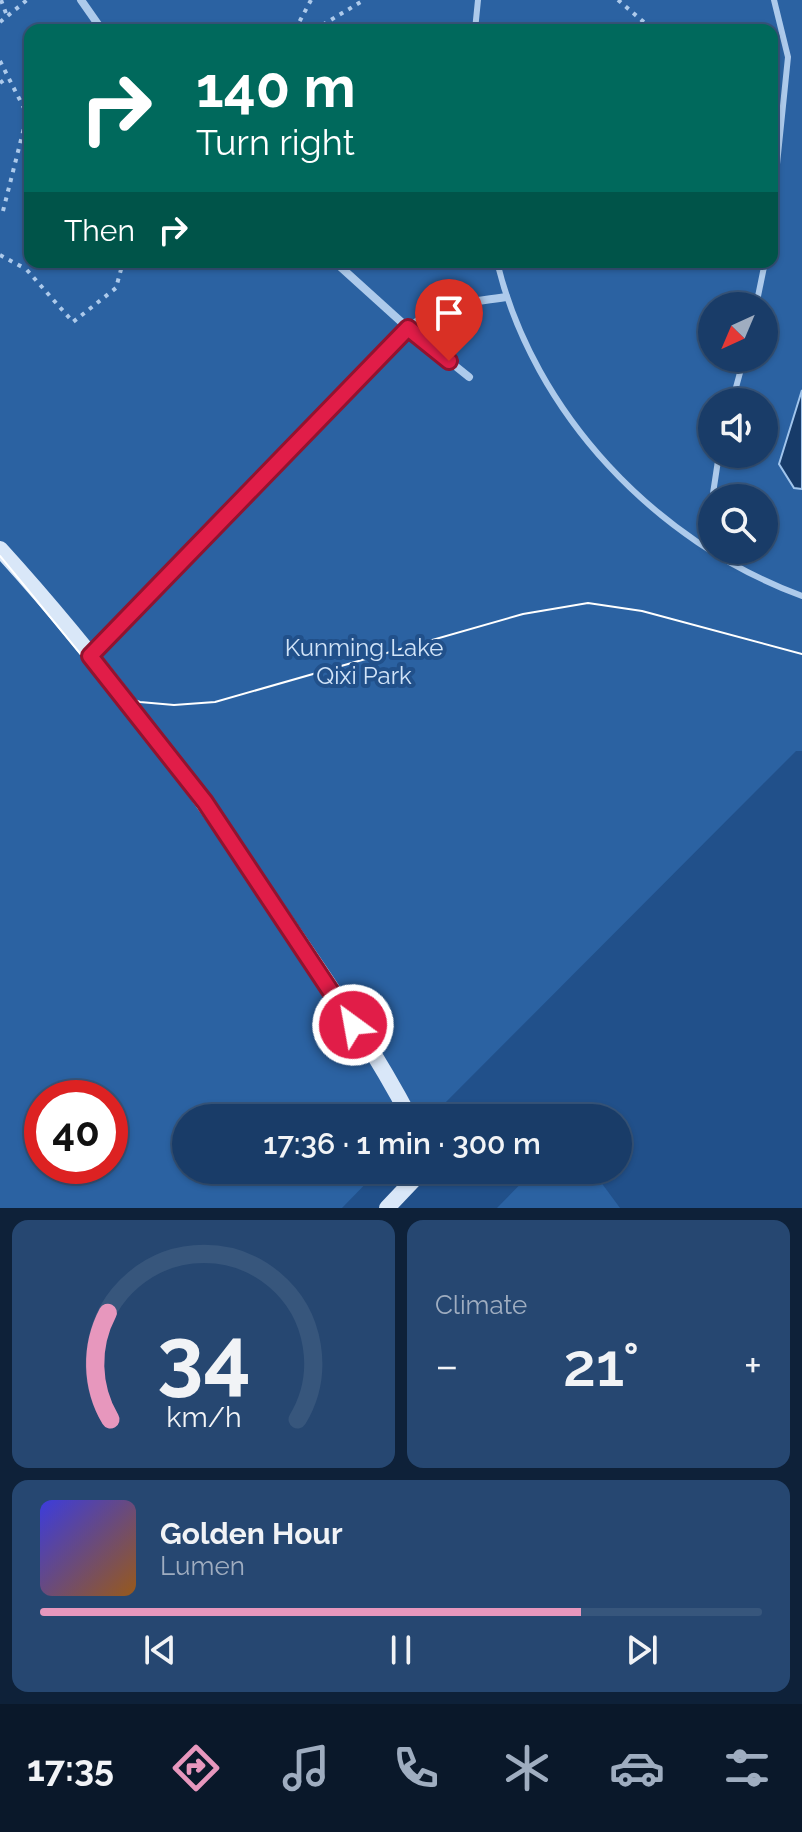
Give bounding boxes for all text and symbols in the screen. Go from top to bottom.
text: 140 m [196,54,356,120]
icon: right [64,56,168,160]
text: Turn right [196,121,355,163]
icon: right [151,208,195,252]
text: Then [64,213,135,248]
pin [415,279,483,361]
icon: arrive [427,291,471,335]
north arrow [698,292,778,372]
map controls [698,292,778,564]
button: sound [698,388,778,468]
button: search [698,484,778,564]
park label: Kunming Lake Qixi Park [285,633,443,690]
position arrow [311,983,395,1067]
speed limit sign: 40 [24,1080,128,1184]
text: 17:36 · 1 min · 300 m [263,1126,541,1161]
text: Climate [435,1290,527,1320]
text: 34 [157,1308,250,1405]
text: 21° [563,1330,640,1400]
text: − [435,1340,459,1391]
text: + [744,1340,762,1391]
text: km/h [166,1400,241,1434]
text: Golden Hour [160,1516,343,1551]
text: Lumen [160,1551,245,1581]
icon: previous [138,1628,182,1672]
icon: pause [379,1628,423,1672]
icon: next [620,1628,664,1672]
icon: directions [168,1740,224,1796]
icon: music [278,1740,334,1796]
icon: phone [388,1740,444,1796]
icon: climate [499,1740,555,1796]
icon: car [609,1740,665,1796]
icon: filters [719,1740,775,1796]
text: 17:35 [27,1747,114,1789]

